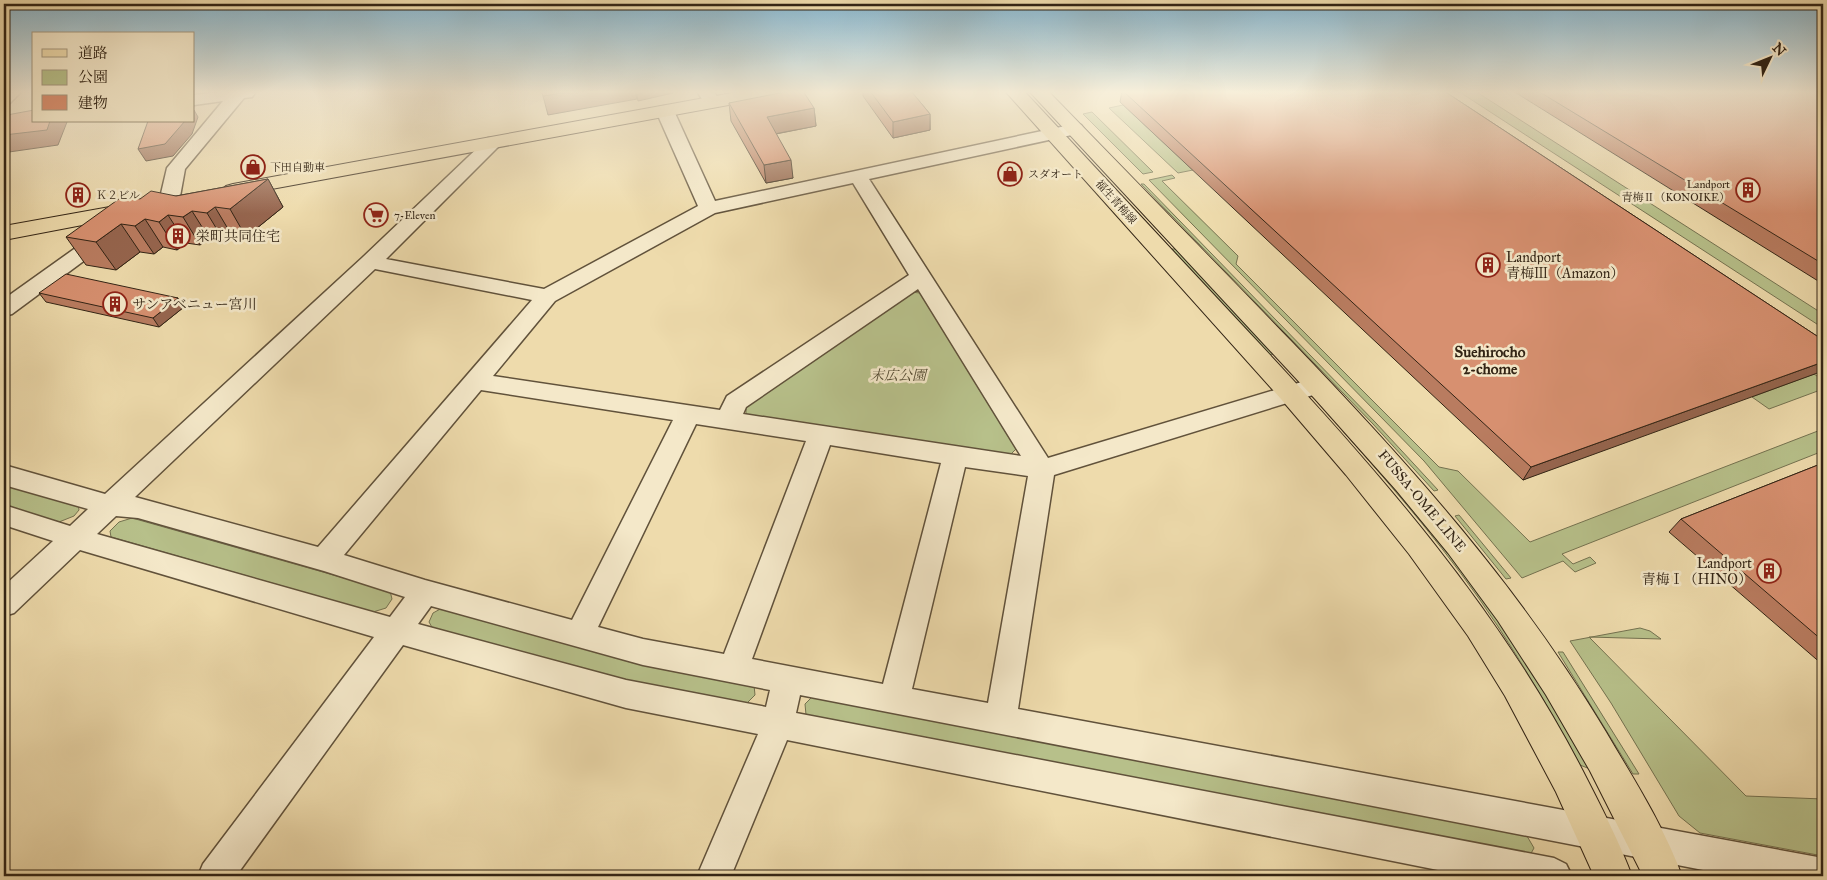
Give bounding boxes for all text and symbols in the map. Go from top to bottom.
legend [32,32,195,122]
north arrow [1744,32,1794,82]
text: N [1769,39,1789,60]
text: 道路 [78,44,108,62]
text: 公園 [78,68,108,86]
text: 建物 [78,94,108,112]
shop icon: 下田自動車 [240,154,266,180]
place label: 下田自動車 [270,161,325,174]
shop icon: スダオート [997,161,1023,187]
place label: スダオート [1028,168,1083,181]
street label: 福生青梅線 [1093,177,1139,227]
building icon: Landport 青梅Ⅱ（KONOIKE） [1735,177,1761,203]
place label: Landport 青梅Ⅱ（KONOIKE） [1621,178,1730,204]
building icon: Ｋ２ビル [65,182,91,208]
place label: Ｋ２ビル [96,189,140,202]
supermarket icon: 7-Eleven [363,202,389,228]
place label: 7-Eleven [394,209,435,222]
building icon: 栄町共同住宅 [165,223,191,249]
place label: 栄町共同住宅 [196,228,280,245]
place label: Landport 青梅Ⅲ（Amazon） [1506,249,1624,282]
building icon: Landport 青梅Ⅲ（Amazon） [1475,252,1501,278]
building icon: サンアベニュー宮川 [102,291,128,317]
place label: サンアベニュー宮川 [132,296,257,313]
district label: Suehirocho 2-chome [1455,343,1526,378]
park label: 末広公園 [870,367,928,384]
street label: FUSSA-OME LINE [1374,447,1470,555]
place label: Landport 青梅Ⅰ（HINO） [1641,555,1752,588]
building icon: Landport 青梅Ⅰ（HINO） [1756,558,1782,584]

